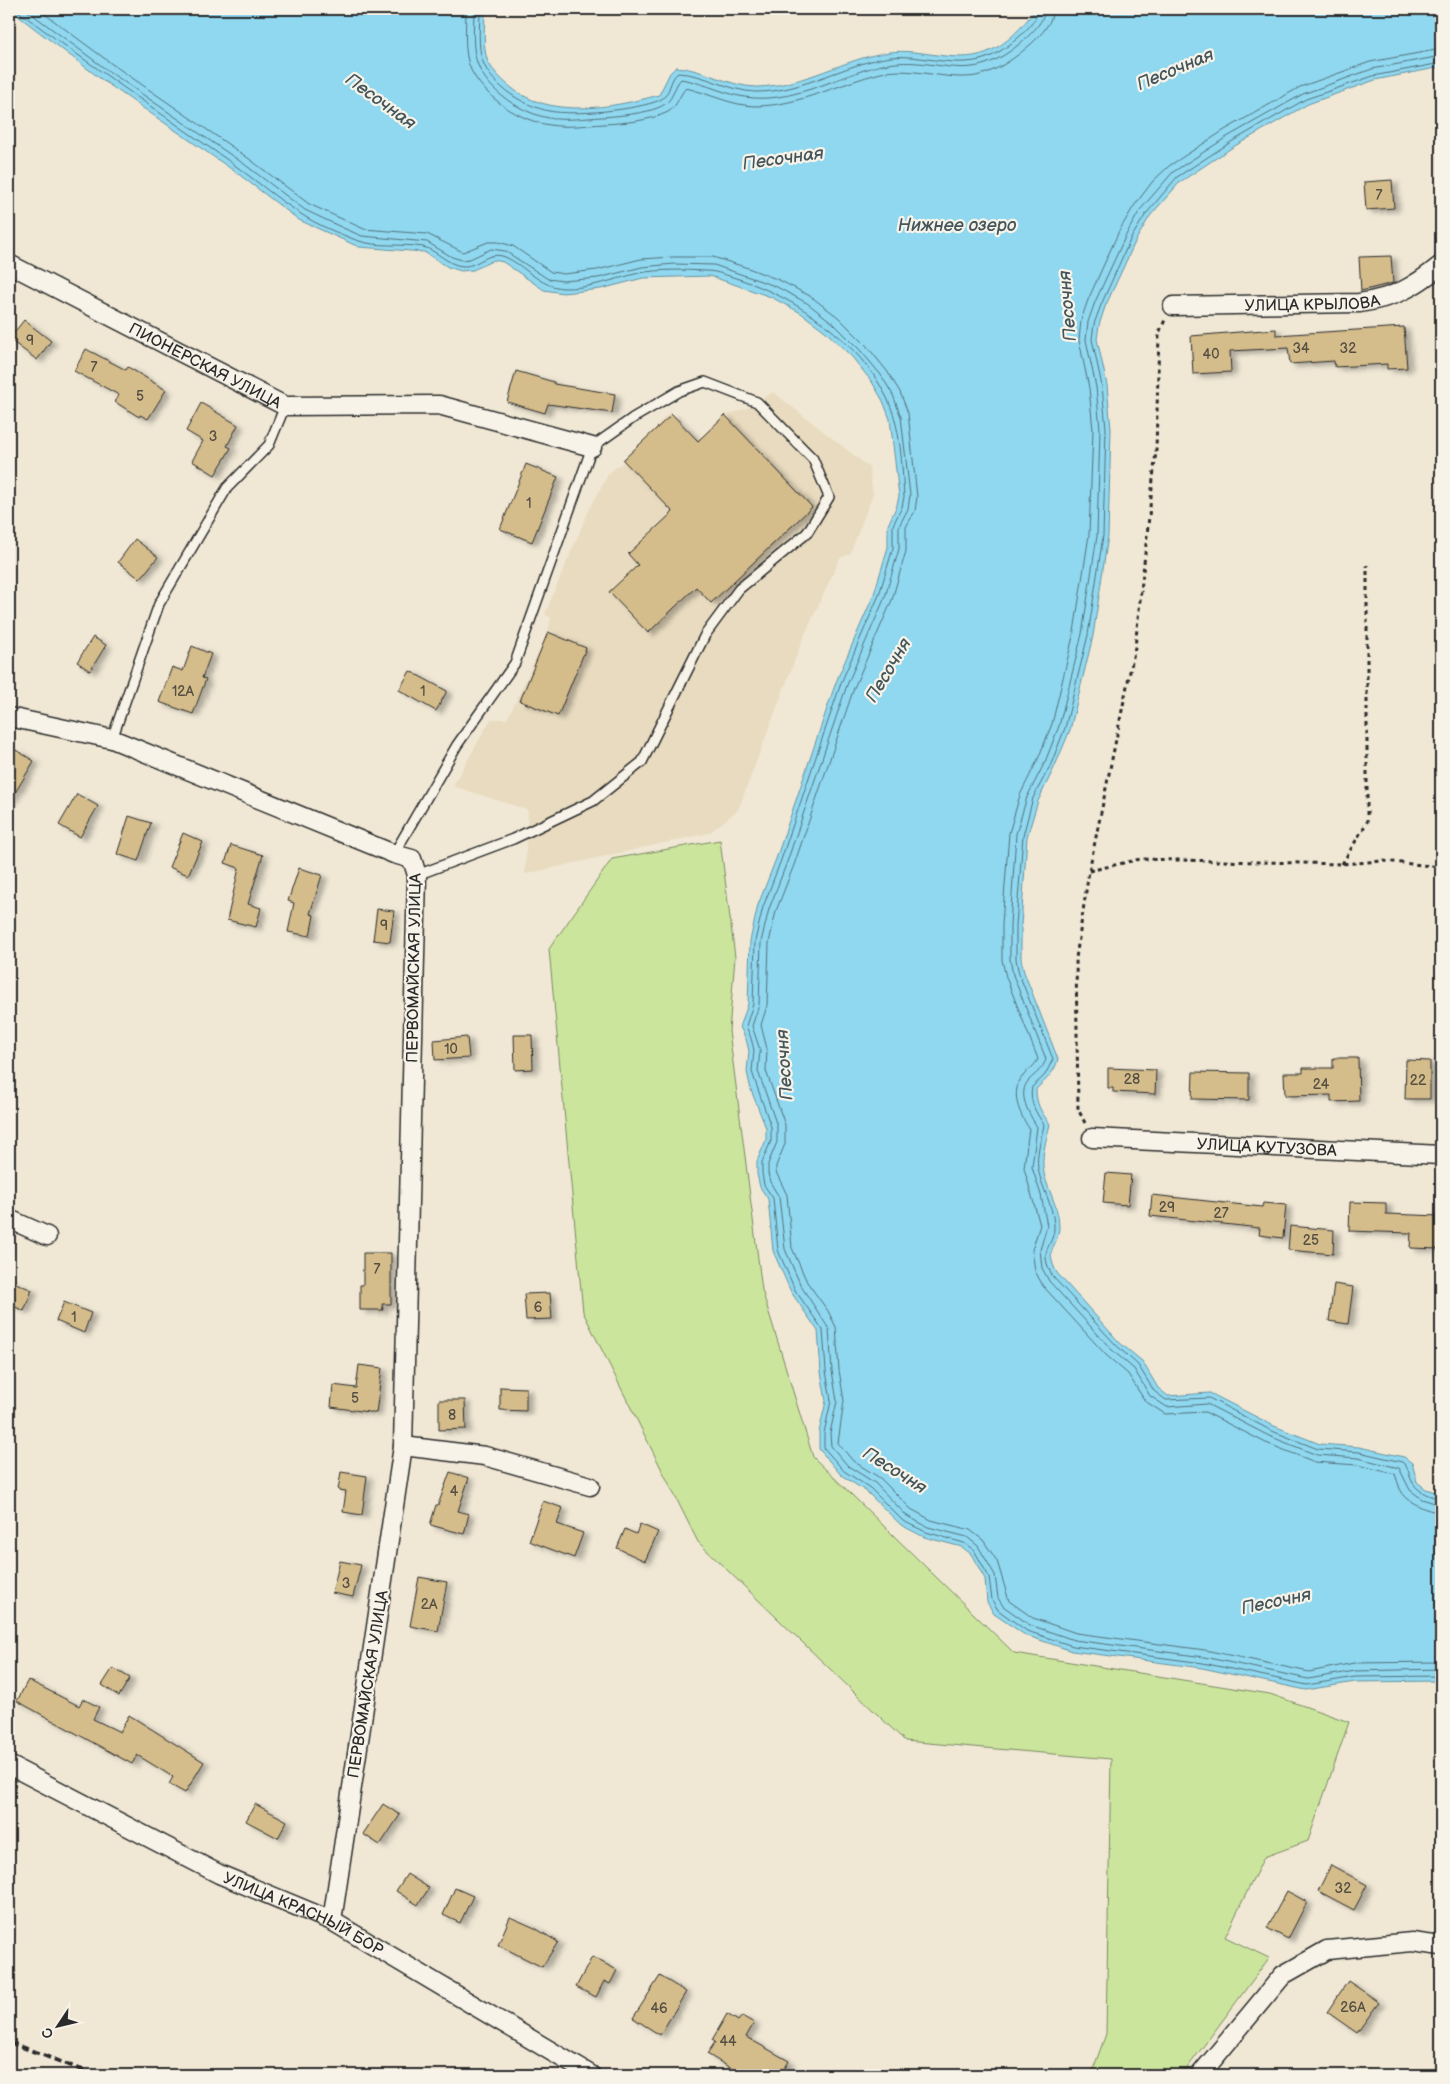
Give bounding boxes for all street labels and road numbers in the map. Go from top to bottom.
street label: УЛИЦА КРЫЛОВА [1244,291,1382,316]
street label: ПИОНЕРСКАЯ УЛИЦА [126,319,284,414]
street label: ПЕРВОМАЙСКАЯ УЛИЦА [403,873,426,1063]
street label: УЛИЦА КУТУЗОВА [1196,1135,1337,1161]
street label: ПЕРВОМАЙСКАЯ УЛИЦА [344,1589,393,1779]
street label: УЛИЦА КРАСНЫЙ БОР [220,1869,386,1960]

